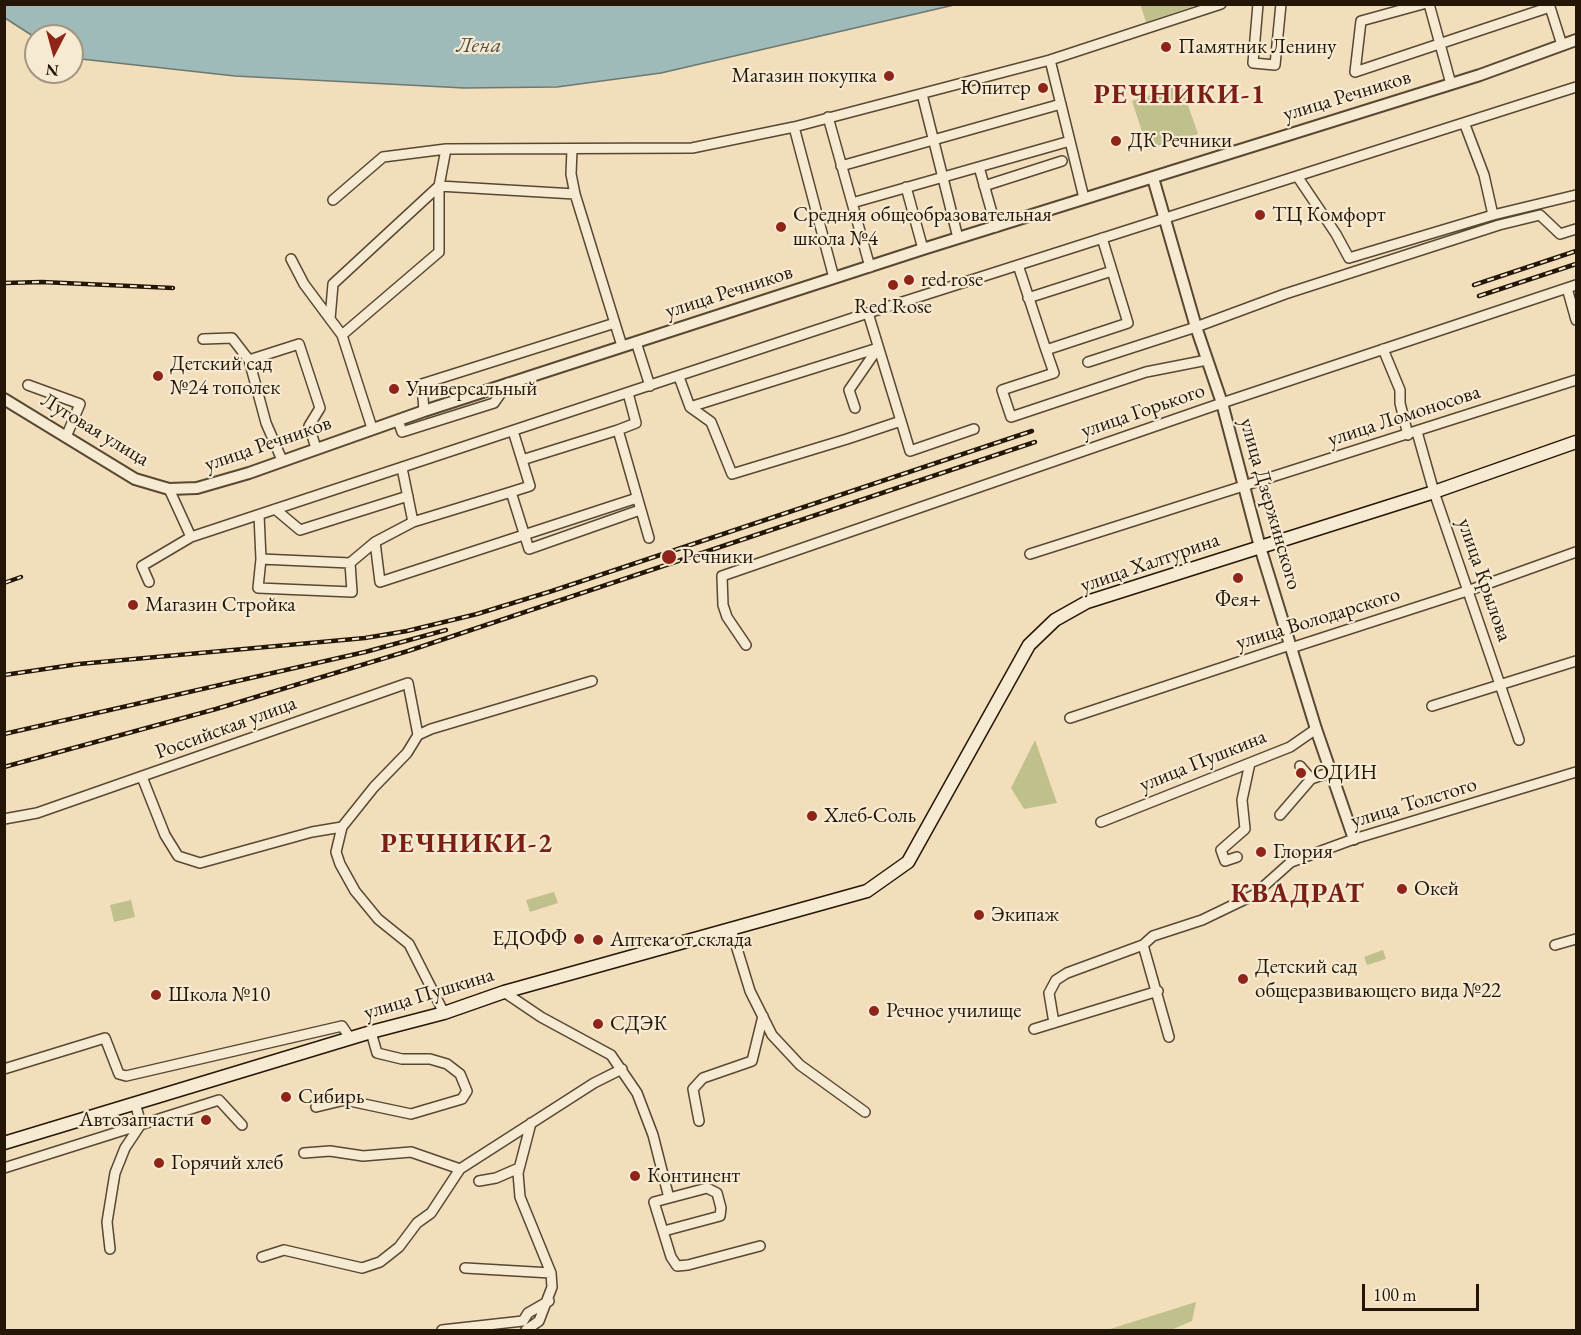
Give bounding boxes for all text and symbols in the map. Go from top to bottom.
north arrow [24,24,84,84]
water label: Лена [457,33,501,59]
place label: Памятник Ленину [1178,34,1336,60]
marker: Памятник Ленину [1159,40,1173,54]
text: N [45,59,60,82]
place label: Магазин покупка [731,63,877,89]
street label: улица Речников [1280,65,1414,127]
marker: Магазин покупка [882,69,896,83]
place label: Юпитер [960,75,1031,101]
district label: РЕЧНИКИ-1 [1093,80,1267,112]
marker: Юпитер [1036,81,1050,95]
place label: ДК Речники [1128,128,1232,154]
marker: ДК Речники [1109,134,1123,148]
place label: Средняя общеобразовательная школа №4 [793,202,1052,252]
place label: ТЦ Комфорт [1272,202,1386,228]
marker: ТЦ Комфорт [1253,208,1267,222]
marker: Средняя общеобразовательная школа №4 [774,220,788,234]
street label: улица Речников [662,260,796,324]
place label: red rose [921,267,983,293]
marker: red rose [902,273,916,287]
marker: Red Rose [886,278,900,292]
place label: Red Rose [854,294,932,320]
place label: Детский сад №24 тополек [170,351,280,401]
marker: Детский сад №24 тополек [151,369,165,383]
place label: Универсальный [406,376,537,402]
street label: улица Горького [1078,378,1208,444]
street label: улица Ломоносова [1324,379,1484,453]
marker: Универсальный [387,382,401,396]
street label: Луговая улица [36,388,154,472]
street label: улица Речников [201,411,335,477]
street label: улица Дзержинского [1233,415,1307,593]
street label: улица Крылова [1451,515,1517,645]
street label: улица Халтурина [1077,527,1223,599]
place label: Речники [682,544,753,570]
marker: Речники [660,548,678,566]
marker: Фея+ [1231,571,1245,585]
street label: улица Володарского [1233,582,1403,656]
place label: Фея+ [1215,587,1261,613]
place label: Магазин Стройка [145,592,296,618]
marker: Магазин Стройка [126,598,140,612]
street label: Российская улица [152,691,300,765]
street label: улица Пушкина [1136,724,1270,798]
place label: ОДИН [1313,760,1377,786]
marker: ОДИН [1294,766,1308,780]
street label: улица Толстого [1348,772,1480,834]
place label: Хлеб-Соль [824,803,916,829]
marker: Хлеб-Соль [805,809,819,823]
district label: РЕЧНИКИ-2 [380,829,554,861]
place label: Глория [1273,839,1333,865]
marker: Глория [1254,845,1268,859]
place label: Окей [1414,876,1459,902]
district label: КВАДРАТ [1231,879,1365,911]
marker: Окей [1395,882,1409,896]
place label: Экипаж [991,902,1059,928]
marker: Экипаж [972,908,986,922]
place label: ЕДОФФ [492,926,567,952]
place label: Аптека от склада [610,927,752,953]
marker: ЕДОФФ [572,932,586,946]
marker: Аптека от склада [591,933,605,947]
place label: Детский сад общеразвивающего вида №22 [1255,954,1501,1004]
street label: улица Пушкина [361,962,497,1026]
marker: Детский сад общеразвивающего вида №22 [1236,972,1250,986]
place label: Школа №10 [168,982,270,1008]
marker: Школа №10 [149,988,163,1002]
place label: Речное училище [886,998,1021,1024]
marker: Речное училище [867,1004,881,1018]
place label: СДЭК [610,1011,667,1037]
marker: СДЭК [591,1017,605,1031]
place label: Сибирь [298,1084,364,1110]
marker: Сибирь [279,1090,293,1104]
place label: Автозапчасти [79,1107,194,1133]
marker: Автозапчасти [199,1113,213,1127]
place label: Горячий хлеб [171,1150,283,1176]
marker: Горячий хлеб [152,1156,166,1170]
place label: Континент [647,1163,740,1189]
marker: Континент [628,1169,642,1183]
scale bar [1365,1272,1482,1310]
text: 100 m [1373,1283,1417,1306]

